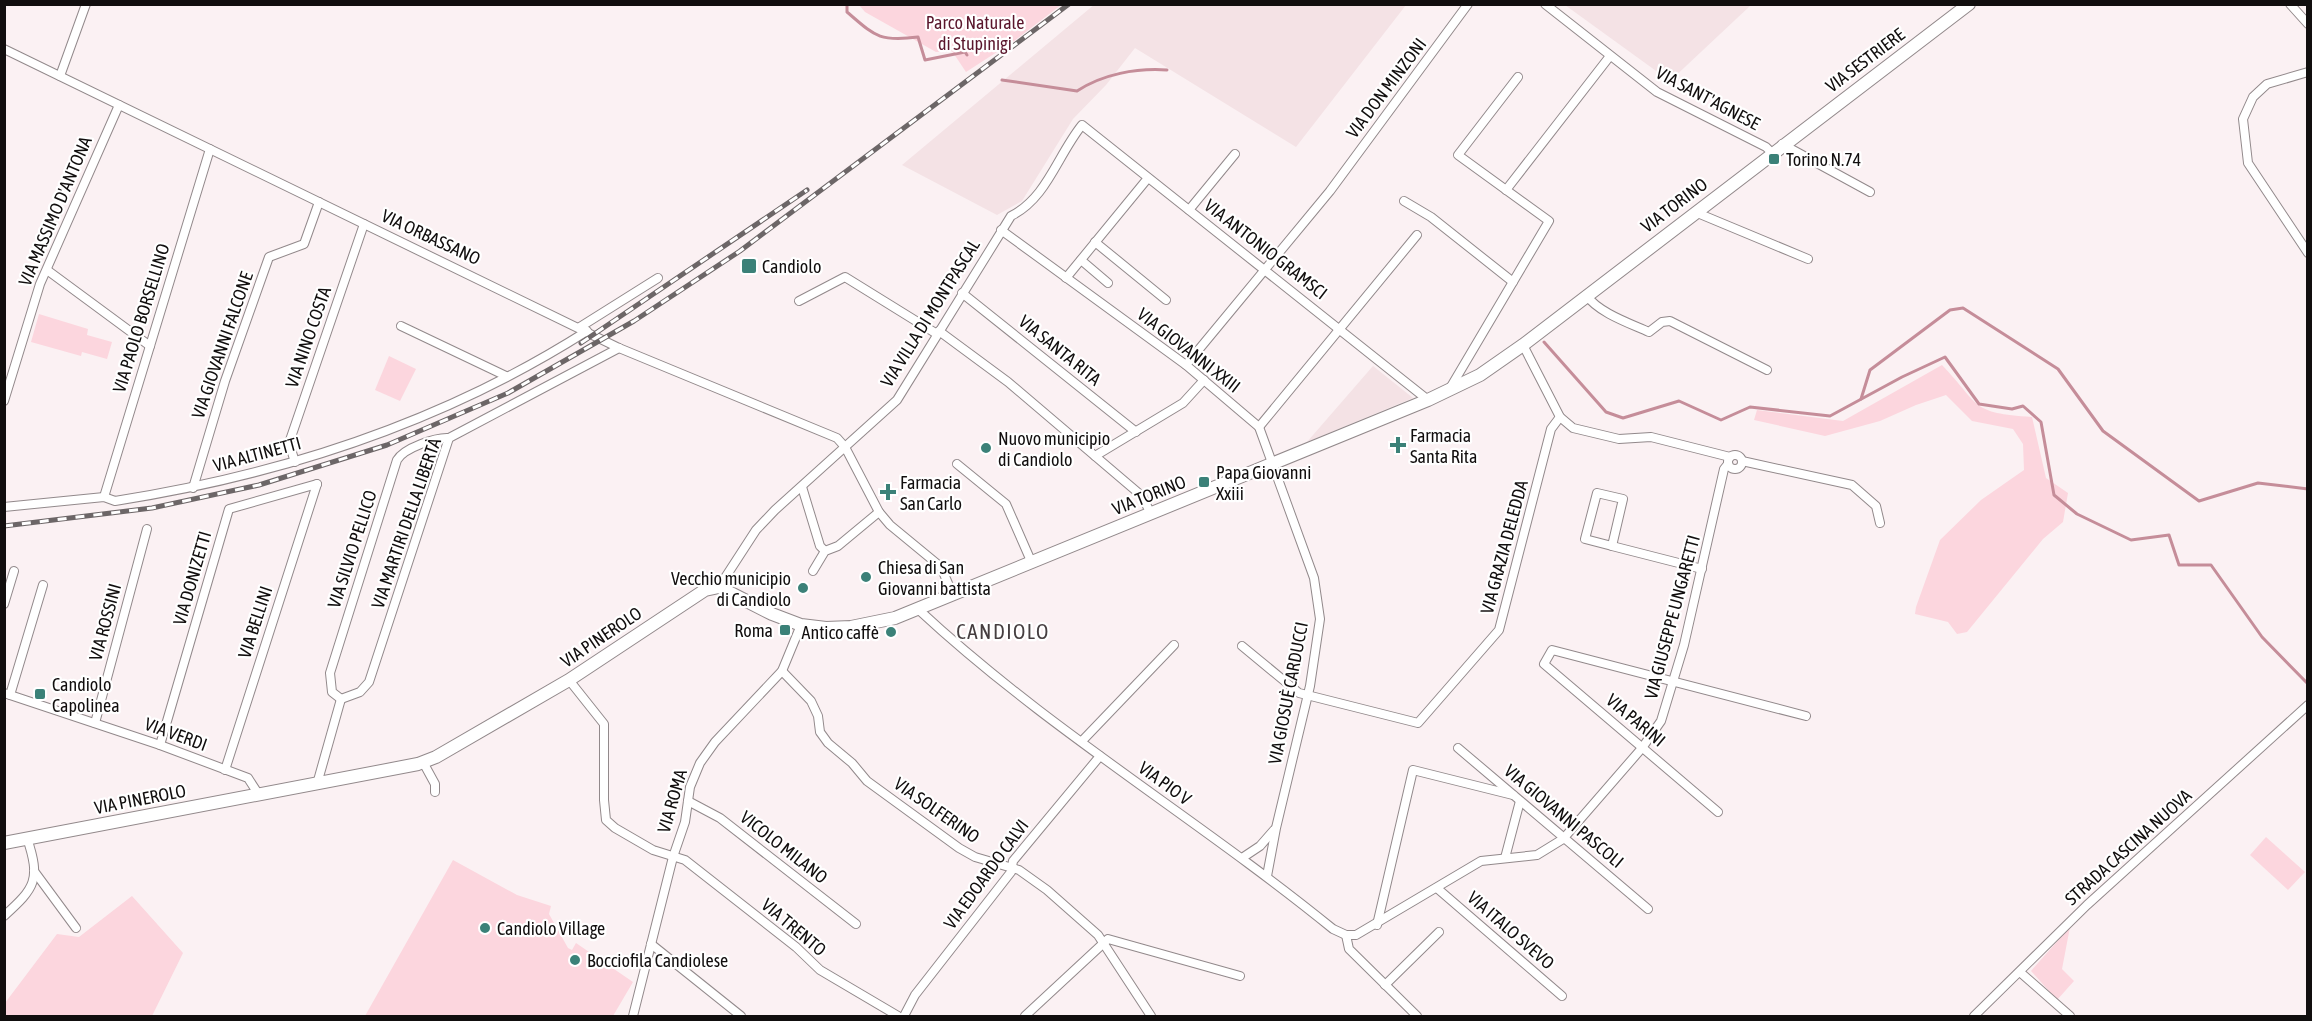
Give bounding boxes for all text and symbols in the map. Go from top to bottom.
park label: Parco Naturale di Stupinigi [926,12,1024,54]
street label: VIA SESTRIERE [1821,23,1909,96]
street label: VIA DON MINZONI [1342,34,1430,142]
street label: VIA SANT'AGNESE [1652,62,1764,134]
street label: VIA MASSIMO D'ANTONA [14,133,96,289]
place label: Torino N.74 [1786,149,1861,170]
marker: Torino N.74 [1767,152,1781,166]
street label: VIA TORINO [1637,173,1711,237]
street label: VIA ANTONIO GRAMSCI [1200,195,1332,303]
street label: VIA ORBASSANO [378,205,484,269]
street label: VIA VILLA DI MONTPASCAL [876,235,984,391]
street label: VIA PAOLO BORSELLINO [108,241,174,395]
place label: Candiolo [762,256,821,277]
marker: Candiolo [740,257,758,275]
street label: VIA GIOVANNI FALCONE [187,269,257,421]
street label: VIA NINO COSTA [281,284,335,390]
street label: VIA GIOVANNI XXIII [1133,303,1245,397]
street label: VIA SANTA RITA [1015,310,1106,390]
place label: Farmacia Santa Rita [1410,425,1477,467]
place label: Nuovo municipio di Candiolo [998,428,1110,470]
street label: VIA ALTINETTI [211,432,303,476]
street label: VIA MARTIRI DELLA LIBERTÀ [367,435,445,611]
marker: Farmacia Santa Rita [1391,438,1405,452]
marker: Nuovo municipio di Candiolo [979,441,993,455]
place label: Papa Giovanni Xxiii [1216,462,1311,504]
street label: VIA TORINO [1109,471,1189,519]
place label: Farmacia San Carlo [900,472,962,514]
marker: Papa Giovanni Xxiii [1197,475,1211,489]
street label: VIA GRAZIA DELEDDA [1476,478,1532,616]
marker: Farmacia San Carlo [881,485,895,499]
street label: VIA SILVIO PELLICO [323,488,381,610]
street label: VIA DONIZETTI [169,529,215,627]
street label: VIA GIUSEPPE UNGARETTI [1640,533,1704,701]
place label: Chiesa di San Giovanni battista [878,557,991,599]
place label: Vecchio municipio di Candiolo [671,568,791,610]
marker: Chiesa di San Giovanni battista [859,570,873,584]
street label: VIA ROSSINI [85,581,125,663]
marker: Vecchio municipio di Candiolo [796,581,810,595]
street label: VIA BELLINI [233,583,277,661]
street label: VIA PINEROLO [557,602,645,672]
district label: CANDIOLO [956,619,1050,643]
place label: Roma [734,620,773,641]
street label: VIA GIOSUÈ CARDUCCI [1264,620,1312,766]
place label: Antico caffè [802,622,879,643]
marker: Roma [778,623,792,637]
marker: Antico caffè [884,625,898,639]
place label: Candiolo Capolinea [52,674,120,716]
marker: Candiolo Capolinea [33,687,47,701]
street label: VIA PARINI [1602,689,1670,751]
street label: VIA VERDI [142,713,210,755]
street label: VIA PIO V [1135,757,1196,809]
street label: VIA GIOVANNI PASCOLI [1500,760,1628,872]
street label: VIA ROMA [653,767,691,835]
street label: VIA SOLFERINO [890,773,984,847]
street label: VIA PINEROLO [92,780,188,818]
street label: STRADA CASCINA NUOVA [2061,785,2196,909]
street label: VICOLO MILANO [736,806,832,888]
street label: VIA EDOARDO CALVI [939,815,1033,933]
street label: VIA ITALO SVEVO [1463,887,1559,973]
street label: VIA TRENTO [757,894,831,960]
place label: Candiolo Village [497,918,605,939]
marker: Candiolo Village [478,921,492,935]
place label: Bocciofila Candiolese [587,950,728,971]
marker: Bocciofila Candiolese [568,953,582,967]

